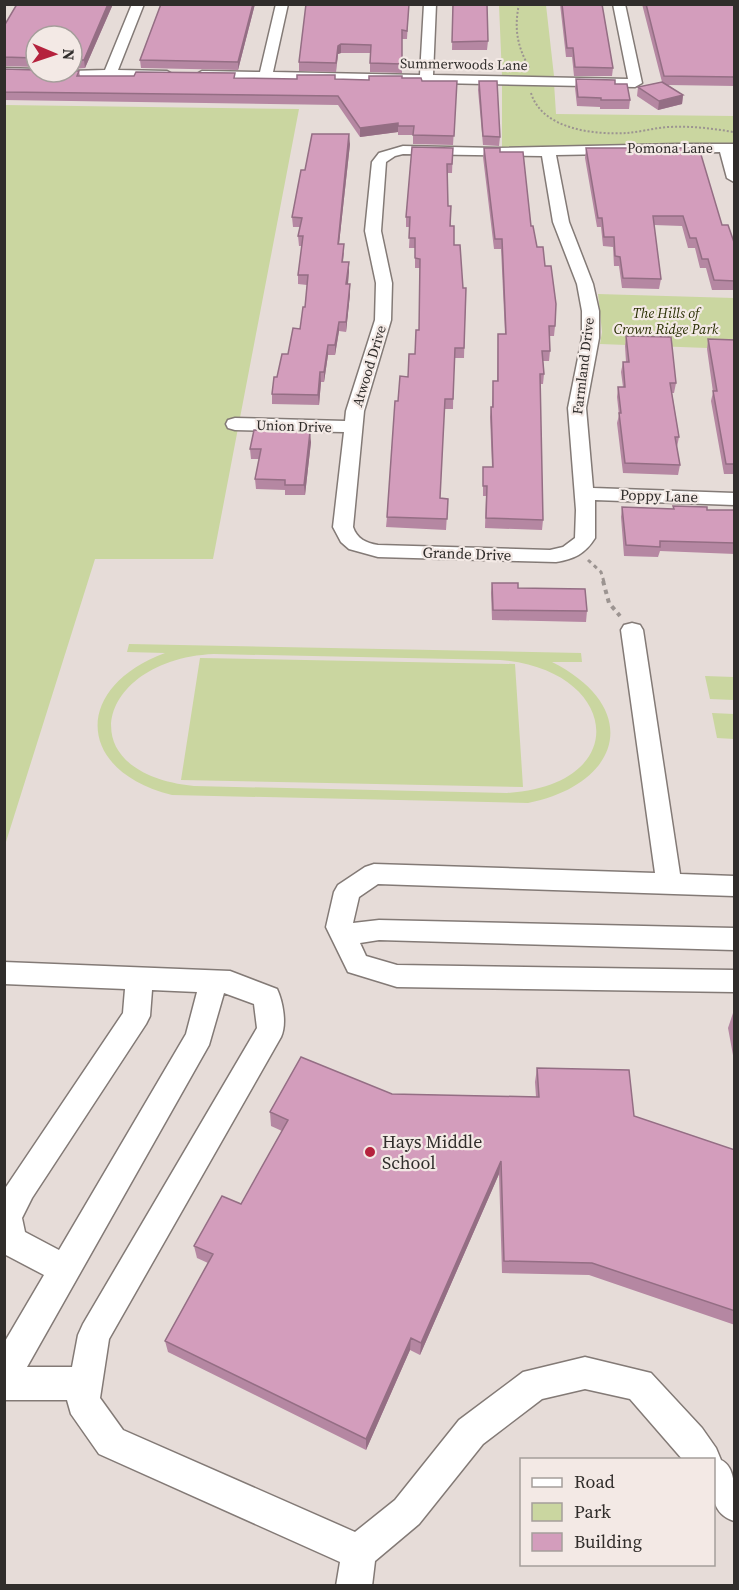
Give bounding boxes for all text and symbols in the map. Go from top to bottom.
north arrow [24,24,84,84]
text: N [58,48,80,61]
street label: Summerwoods Lane [400,53,528,75]
street label: Pomona Lane [627,138,713,158]
park label: The Hills of Crown Ridge Park [614,303,719,339]
street label: Farmland Drive [567,316,599,416]
street label: Atwood Drive [347,323,391,409]
street label: Union Drive [256,415,332,437]
street label: Poppy Lane [620,484,699,507]
street label: Grande Drive [422,541,512,566]
place label: Hays Middle School [382,1129,482,1175]
marker: Hays Middle School [363,1145,377,1159]
legend [520,1458,715,1566]
text: Road [574,1469,615,1494]
text: Park [574,1499,611,1524]
text: Building [574,1529,642,1554]

